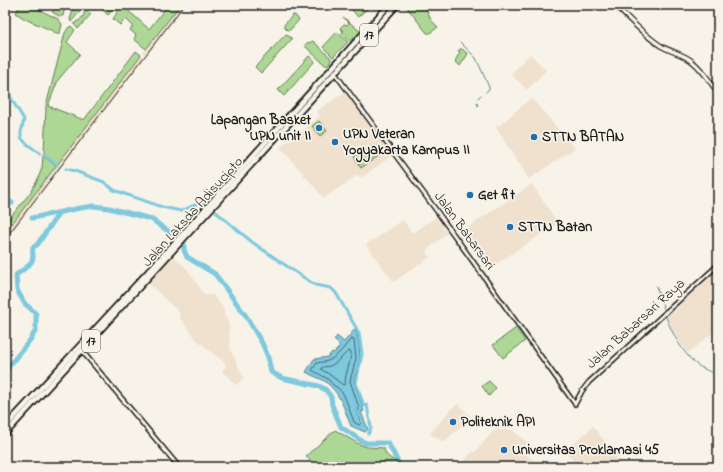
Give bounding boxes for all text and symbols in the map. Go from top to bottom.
road number: 17 [360,24,378,46]
place label: Lapangan Basket UPN unit II [211,110,311,147]
marker: Lapangan Basket UPN unit II [314,123,324,133]
place label: UPN Veteran Yogyakarta Kampus II [342,124,470,163]
place label: STTN BATAN [542,127,624,148]
marker: STTN BATAN [529,132,539,142]
marker: UPN Veteran Yogyakarta Kampus II [330,137,340,147]
street label: Jalan Laksda Adisucipto [138,152,248,272]
place label: Get fit [478,185,515,206]
street label: Jalan Babarsari [428,187,500,275]
marker: Get fit [465,190,475,200]
place label: STTN Batan [518,217,592,238]
marker: STTN Batan [505,222,515,232]
street label: Jalan Babarsari Raya [582,274,691,375]
road number: 17 [82,330,100,352]
place label: Politeknik API [461,412,535,433]
marker: Politeknik API [448,417,458,427]
place label: Universitas Proklamasi 45 [512,440,659,461]
marker: Universitas Proklamasi 45 [499,445,509,455]

